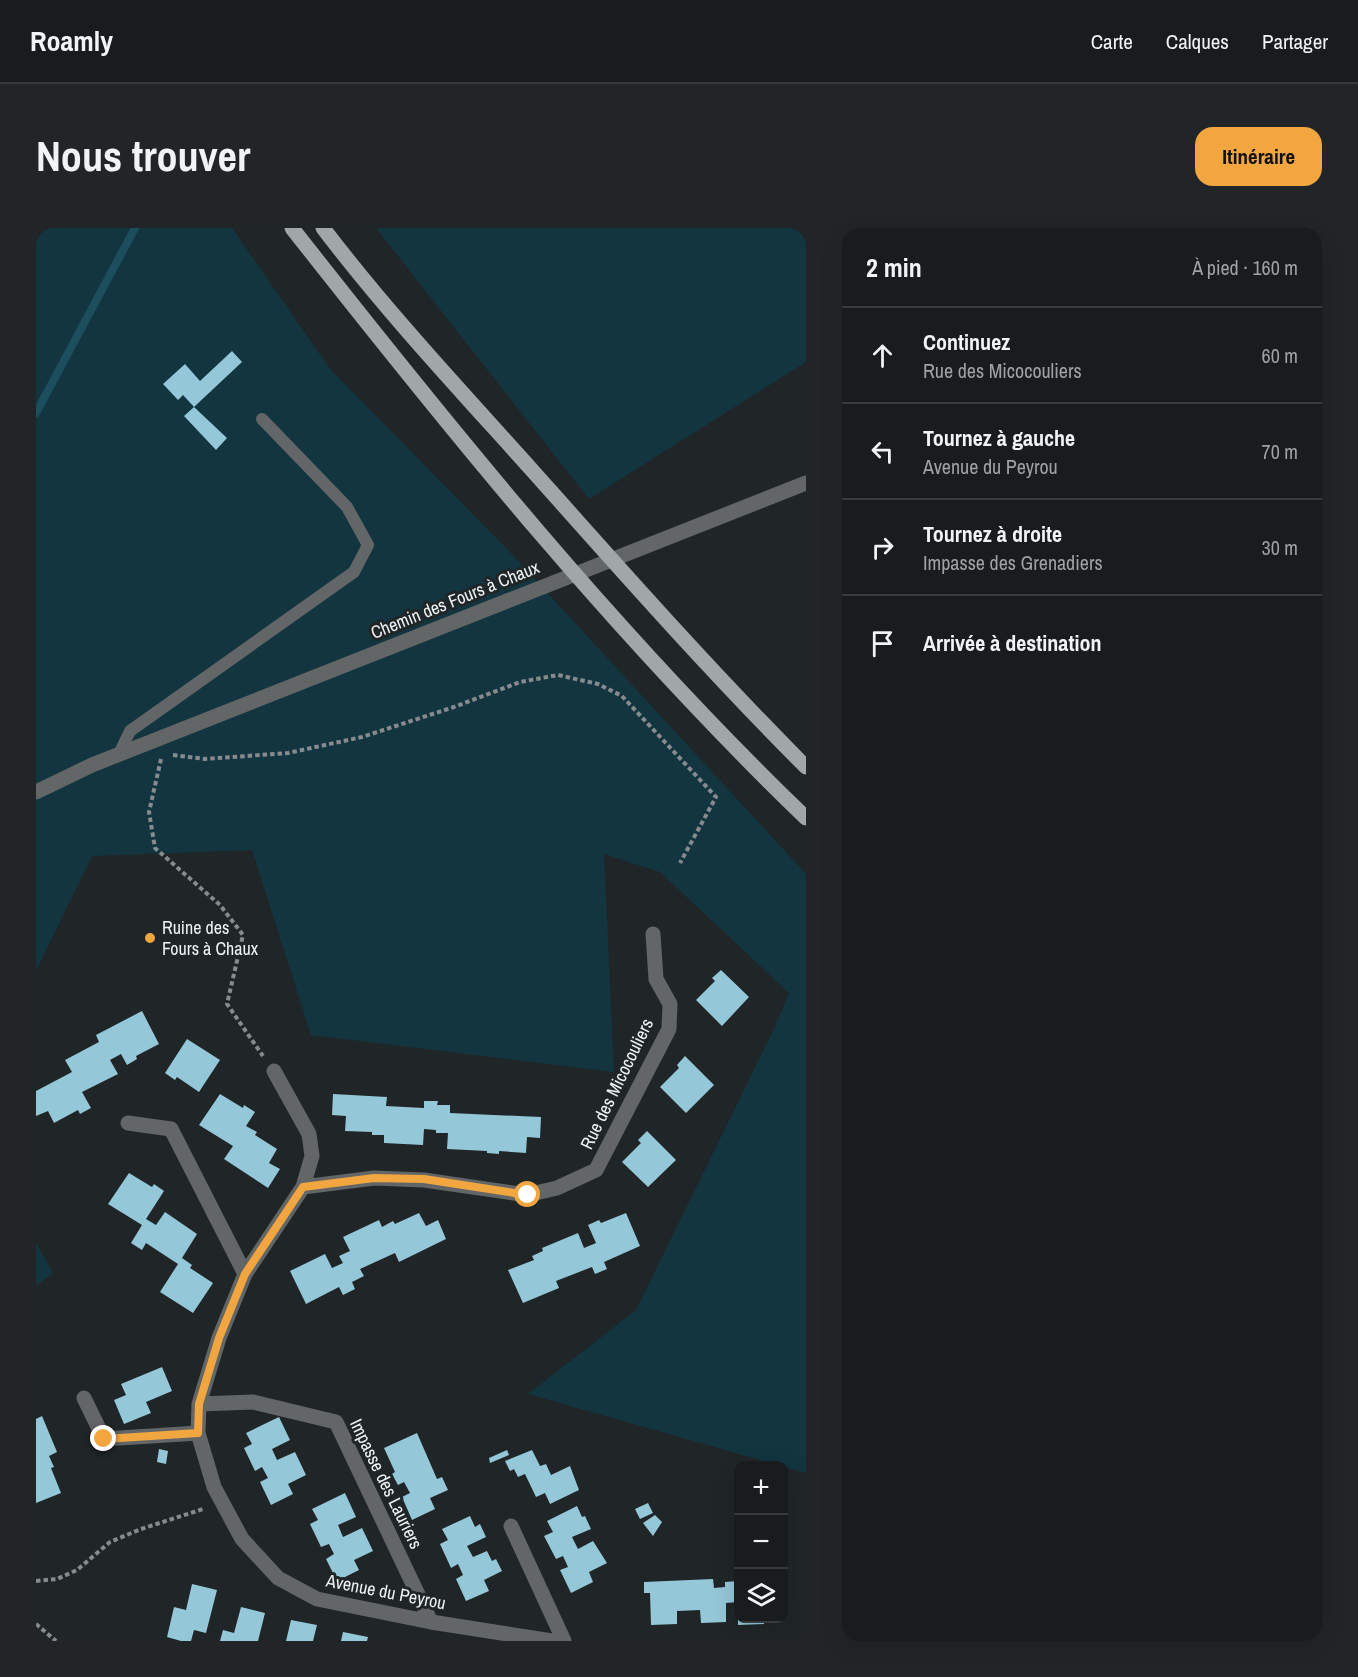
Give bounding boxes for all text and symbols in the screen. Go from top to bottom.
text: Roamly [30,22,113,60]
text: Carte [1091,27,1133,56]
text: Calques [1166,27,1229,56]
text: Partager [1262,27,1328,56]
button: Itinéraire [1195,127,1322,186]
text: Nous trouver [36,128,250,184]
text: 2 min [866,250,922,285]
text: À pied · 160 m [1192,254,1298,281]
text: Continuez [923,327,1010,357]
icon: ahead [866,339,899,372]
text: 60 m [1262,342,1298,369]
text: Rue des Micocouliers [923,357,1082,384]
text: Tournez à gauche [923,423,1075,453]
icon: left [866,435,899,468]
text: 70 m [1262,438,1298,465]
text: Avenue du Peyrou [923,453,1058,480]
text: Tournez à droite [923,519,1062,549]
icon: right [866,531,899,564]
text: 30 m [1262,534,1298,561]
text: Impasse des Grenadiers [923,549,1103,576]
street label: Chemin des Fours à Chaux [367,554,543,645]
icon: arrive [866,627,899,660]
text: Arrivée à destination [923,628,1101,658]
place label: Ruine des Fours à Chaux [162,915,259,961]
marker: Ruine des Fours à Chaux [143,931,157,945]
street label: Rue des Micocouliers [574,1014,659,1153]
route start [514,1181,540,1207]
street label: Impasse des Lauriers [344,1415,429,1553]
route end [90,1425,116,1451]
map controls [734,1461,788,1623]
button: + [734,1461,788,1515]
button: − [734,1515,788,1569]
street label: Avenue du Peyrou [323,1567,448,1615]
button: layers [734,1569,788,1623]

